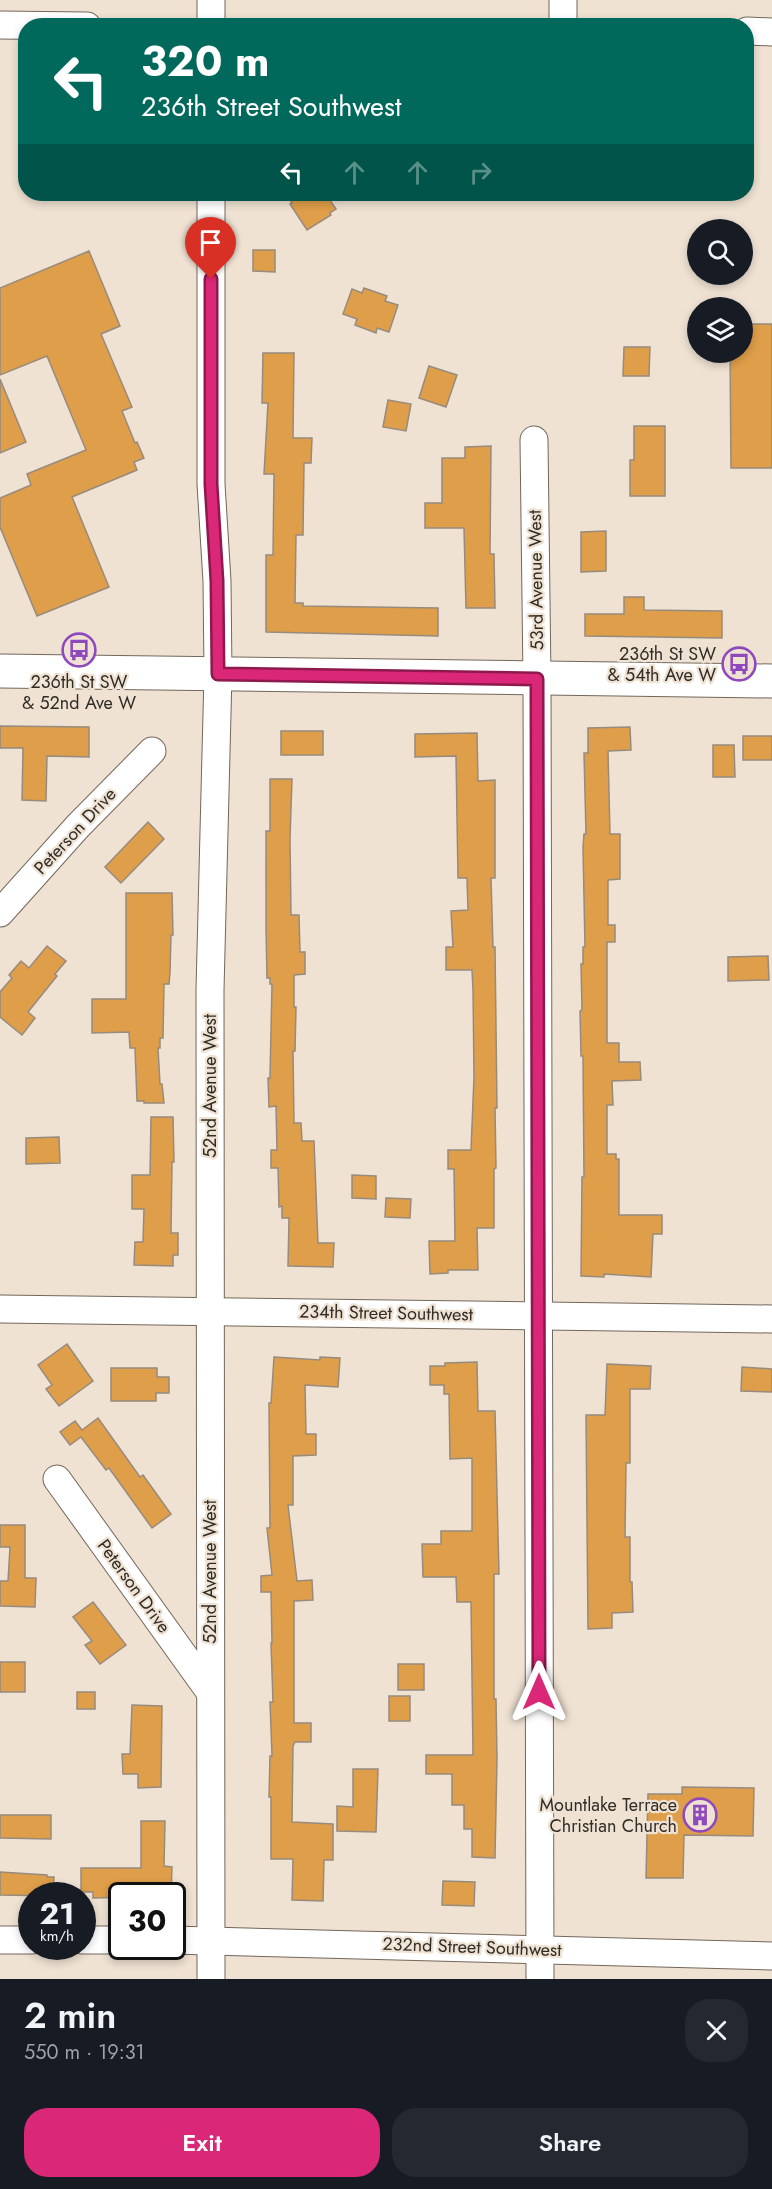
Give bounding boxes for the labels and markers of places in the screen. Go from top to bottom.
pin [185,217,236,279]
bus stop icon: 236th St SW & 52nd Ave W [61,632,97,668]
place label: 236th St SW & 54th Ave W [608,641,716,688]
bus stop icon: 236th St SW & 54th Ave W [721,646,757,682]
place label: 236th St SW & 52nd Ave W [22,669,136,716]
place label: Mountlake Terrace Christian Church [540,1792,677,1839]
building icon: Mountlake Terrace Christian Church [682,1797,718,1833]

